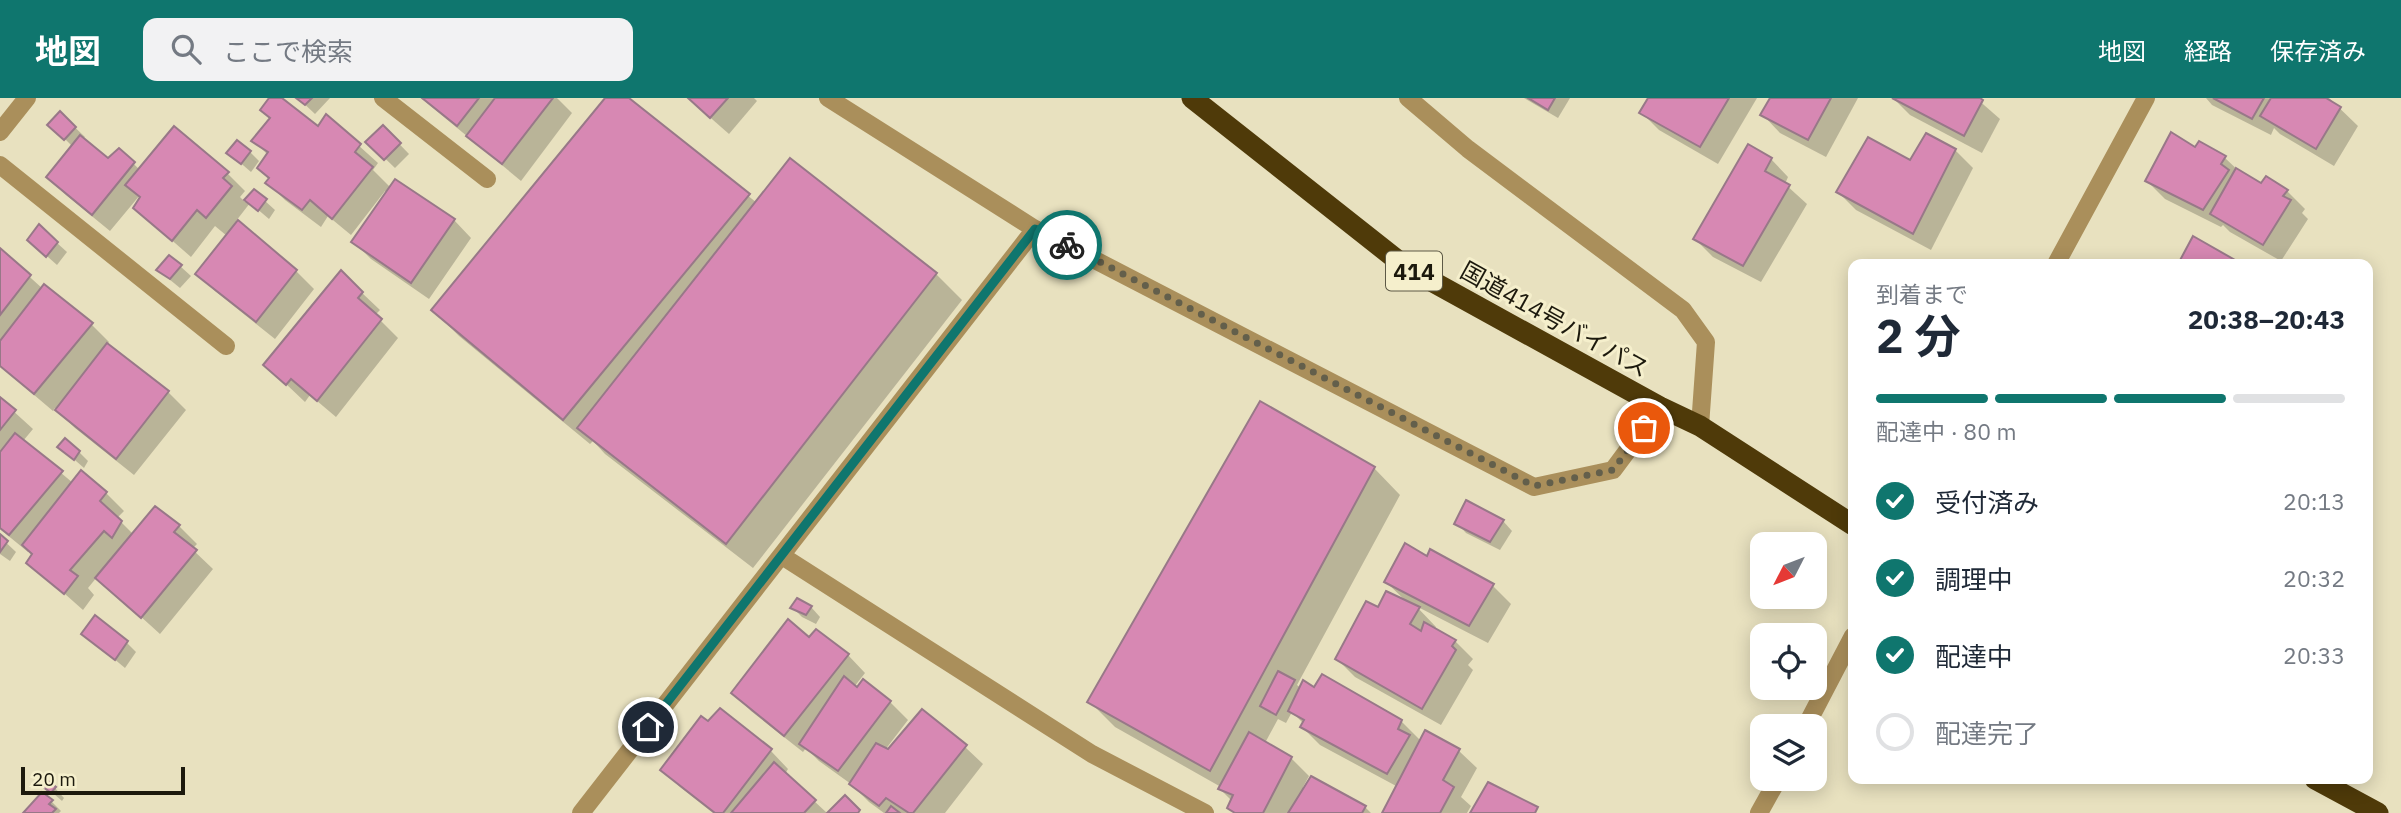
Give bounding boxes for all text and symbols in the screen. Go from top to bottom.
search box [143,18,633,81]
text: 地図 [35,29,101,72]
icon: search [167,30,205,68]
text: ここで検索 [223,34,353,68]
text: 地図 [2098,35,2146,67]
text: 経路 [2184,35,2232,67]
text: 保存済み [2270,35,2366,67]
courier [1032,210,1102,280]
icon: bike [1048,226,1086,264]
road number: 414 [1386,252,1442,290]
street label: 国道414号バイパス [1455,254,1655,384]
text: 到着まで [1876,279,1968,309]
text: 20:38–20:43 [2188,302,2345,336]
text: 2 分 [1876,306,1960,366]
pin [1614,398,1674,458]
icon: bag [1625,409,1663,447]
text: 配達中 · 80 m [1876,416,2016,446]
icon: check [1876,482,1914,520]
text: 受付済み [1935,485,2039,519]
text: 20:13 [2283,486,2345,516]
north arrow [1750,532,1827,609]
map controls [1750,532,1827,791]
icon: check [1876,559,1914,597]
text: 調理中 [1935,562,2013,596]
text: 20:32 [2283,563,2345,593]
button: locate [1750,623,1827,700]
icon: check [1876,636,1914,674]
text: 配達中 [1935,639,2013,673]
text: 20:33 [2283,640,2345,670]
pin [618,697,678,757]
icon: home [629,708,667,746]
button: layers [1750,714,1827,791]
text: 配達完了 [1935,716,2039,750]
scale bar [21,764,186,796]
text: 20 m [32,767,76,791]

